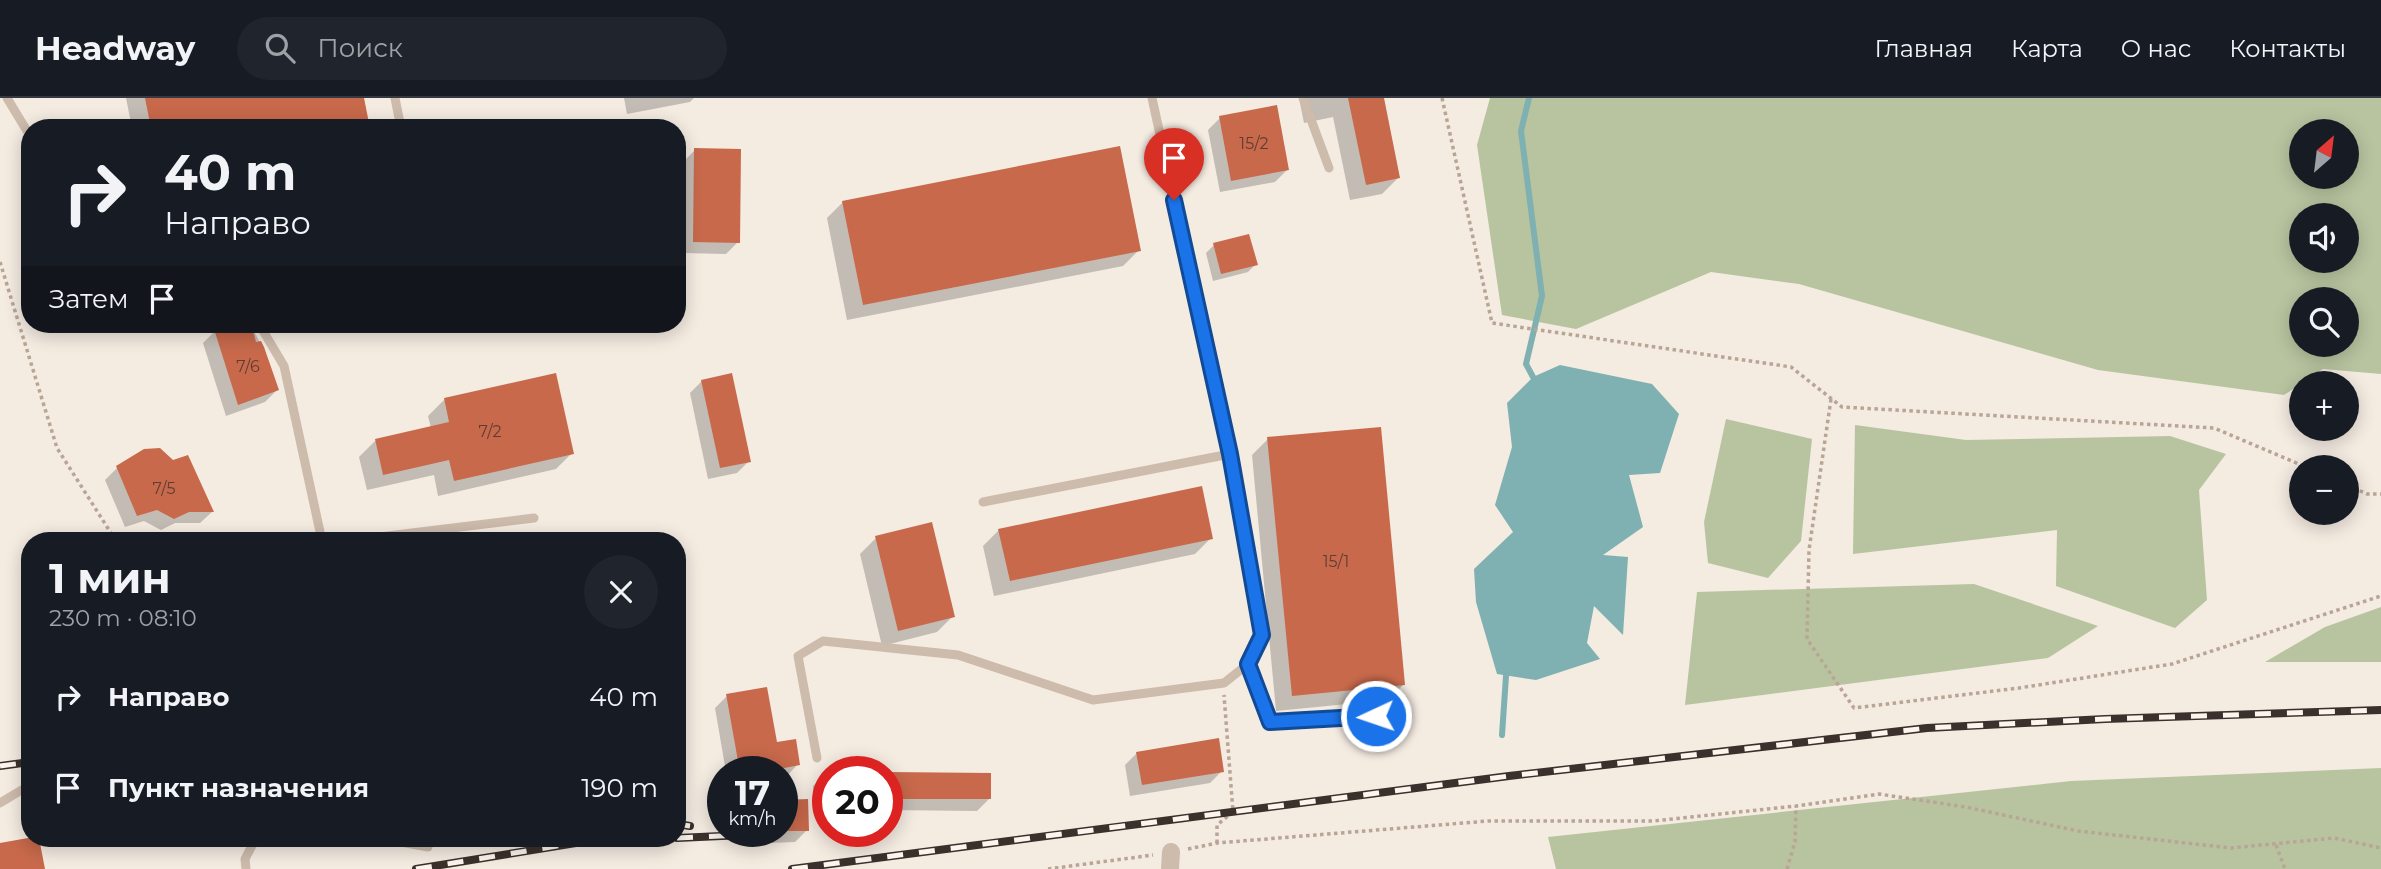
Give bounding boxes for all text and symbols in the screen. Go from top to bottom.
search box [237,17,727,80]
text: Headway [35,28,195,68]
icon: search [261,29,299,67]
text: Поиск [317,32,403,64]
text: Главная [1875,34,1973,63]
text: Карта [2011,34,2083,63]
text: О нас [2121,34,2191,63]
text: Контакты [2229,34,2346,63]
north arrow [2289,119,2359,189]
map controls [2289,119,2359,525]
pin [1144,128,1204,200]
house number: 15/2 [1239,134,1269,153]
icon: arrive [1155,139,1193,177]
text: 40 m [164,143,296,202]
icon: right [49,147,140,238]
text: Направо [164,203,311,242]
button: sound [2289,203,2359,273]
icon: arrive [143,280,181,318]
text: Затем [49,283,129,315]
button: search [2289,287,2359,357]
house number: 7/6 [236,357,260,376]
button: + [2289,371,2359,441]
house number: 7/2 [478,422,502,441]
button: − [2289,455,2359,525]
house number: 7/5 [152,479,176,498]
text: 1 мин [49,552,171,604]
house number: 15/1 [1323,552,1349,571]
button: close [584,555,658,629]
text: 230 m · 08:10 [49,604,197,632]
icon: right [49,678,87,716]
position arrow [1339,679,1413,753]
text: Направо [108,681,229,713]
text: 40 m [589,681,658,713]
speed limit sign: 20 [812,756,903,847]
icon: arrive [49,769,87,807]
text: 17 [735,771,770,814]
text: Пункт назначения [108,772,369,804]
text: 190 m [581,772,658,804]
text: km/h [728,808,777,830]

